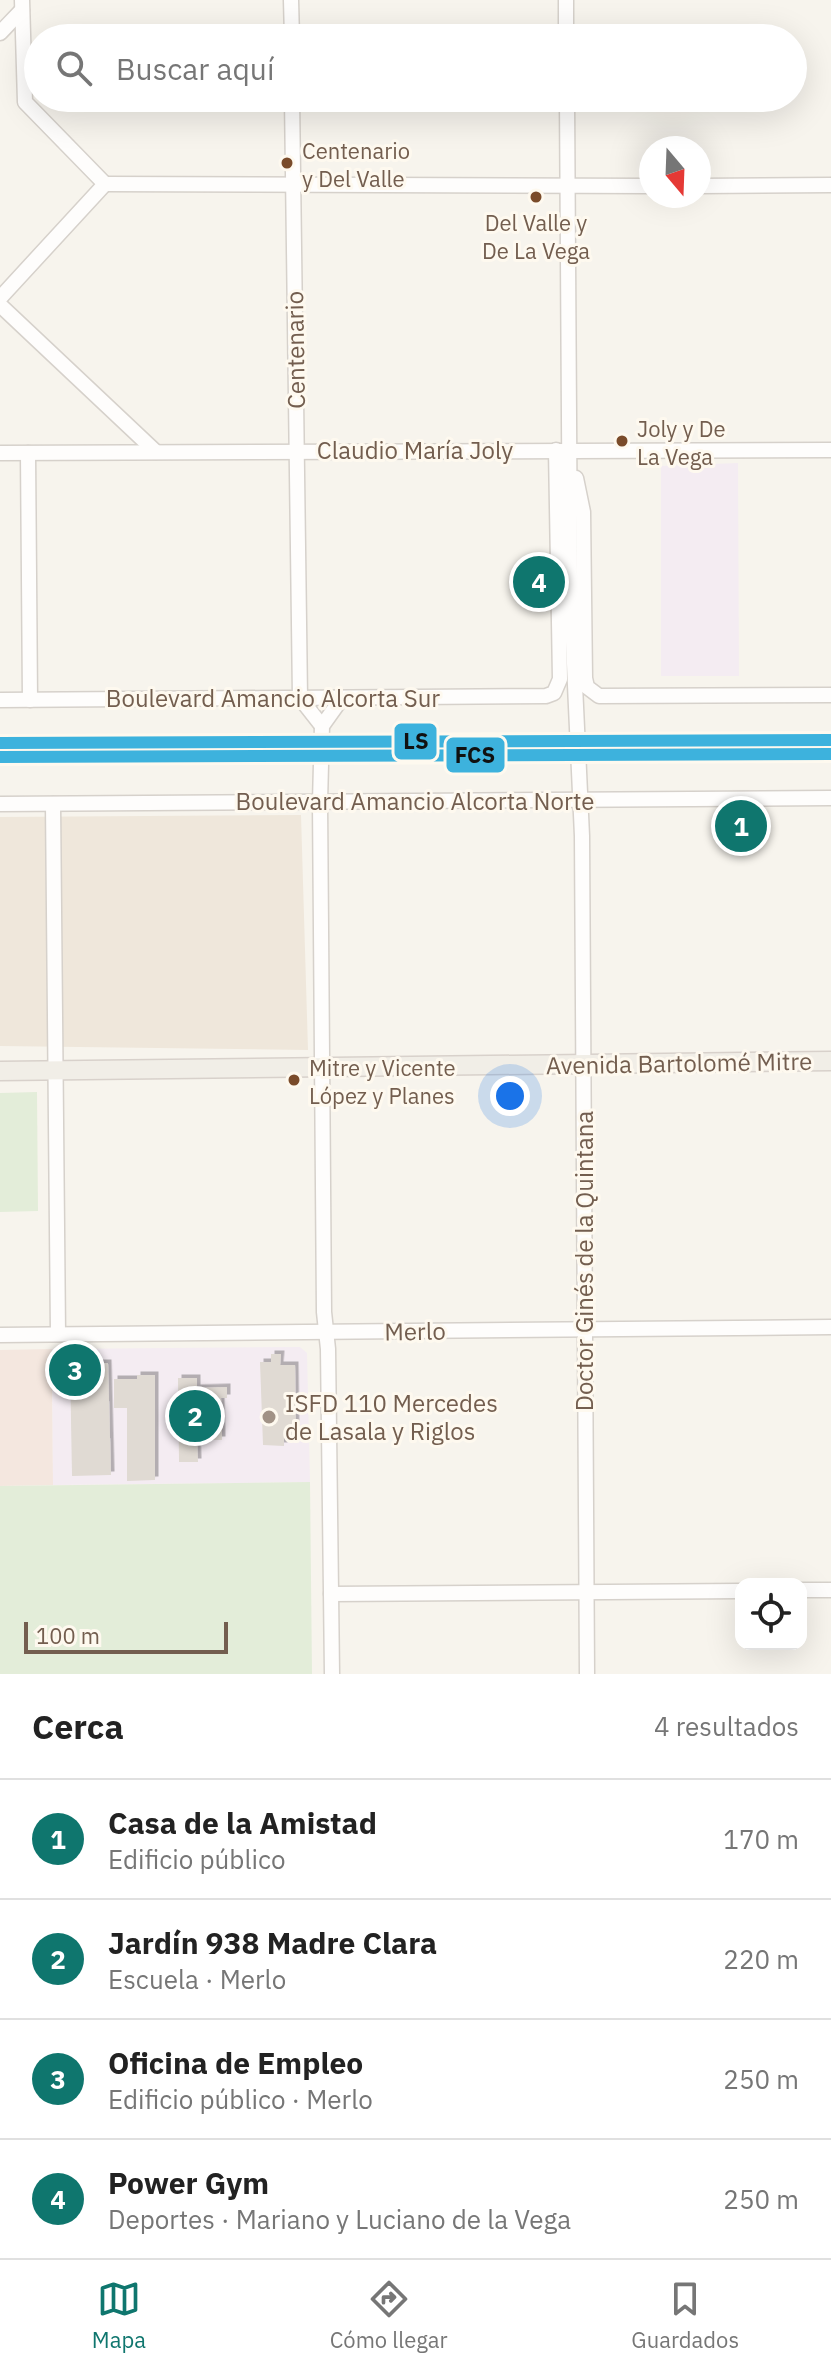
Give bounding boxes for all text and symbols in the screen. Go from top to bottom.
search box [24,24,807,112]
icon: search [52,46,96,90]
text: Buscar aquí [116,49,274,88]
place label: Centenario y Del Valle [302,136,410,193]
north arrow [639,136,711,208]
marker: Centenario y Del Valle [279,155,295,171]
marker: Del Valle y De La Vega [528,189,544,205]
place label: Del Valle y De La Vega [482,208,590,265]
street label: Centenario [278,291,312,409]
place label: Joly y De La Vega [637,414,725,471]
marker: Joly y De La Vega [614,433,630,449]
street label: Claudio María Joly [317,434,513,466]
pin: 4 [513,552,565,612]
street label: Boulevard Amancio Alcorta Sur [106,682,440,714]
line badge: LS [393,722,438,761]
text: LS [403,726,429,755]
line badge: FCS [445,736,506,774]
text: FCS [455,740,495,769]
street label: Boulevard Amancio Alcorta Norte [236,785,594,817]
pin: 1 [715,796,767,856]
street label: Avenida Bartolomé Mitre [546,1045,812,1081]
place label: Mitre y Vicente López y Planes [309,1053,456,1110]
marker: Mitre y Vicente López y Planes [286,1072,302,1088]
your location [490,1076,530,1116]
street label: Doctor Ginés de la Quintana [568,1111,600,1411]
street label: Merlo [384,1314,446,1348]
pin: 3 [49,1340,101,1400]
pin: 2 [169,1386,221,1446]
place label: ISFD 110 Mercedes de Lasala y Riglos [285,1387,498,1447]
marker: ISFD 110 Mercedes de Lasala y Riglos [260,1408,278,1426]
map controls [735,1578,807,1650]
button: locate [735,1578,807,1650]
scale bar [24,1618,228,1654]
text: 100 m [36,1621,100,1650]
text: Cerca [32,1704,124,1748]
text: 4 resultados [654,1709,799,1743]
text: Casa de la Amistad [108,1803,377,1842]
text: 1 [50,1822,66,1856]
text: 170 m [723,1822,799,1856]
text: Edificio público [108,1842,285,1876]
text: Jardín 938 Madre Clara [108,1923,437,1962]
text: 2 [50,1942,66,1976]
text: 220 m [723,1942,799,1976]
text: Escuela · Merlo [108,1962,286,1996]
text: Oficina de Empleo [108,2043,363,2082]
text: 3 [50,2062,66,2096]
text: 250 m [723,2062,799,2096]
text: Edificio público · Merlo [108,2082,373,2116]
text: Power Gym [108,2163,269,2202]
text: 4 [50,2182,66,2216]
text: 250 m [723,2182,799,2216]
text: Deportes · Mariano y Luciano de la Vega [108,2202,571,2236]
tab: Mapa [92,2277,146,2354]
tab: Cómo llegar [330,2277,448,2354]
tab: Guardados [631,2277,739,2354]

